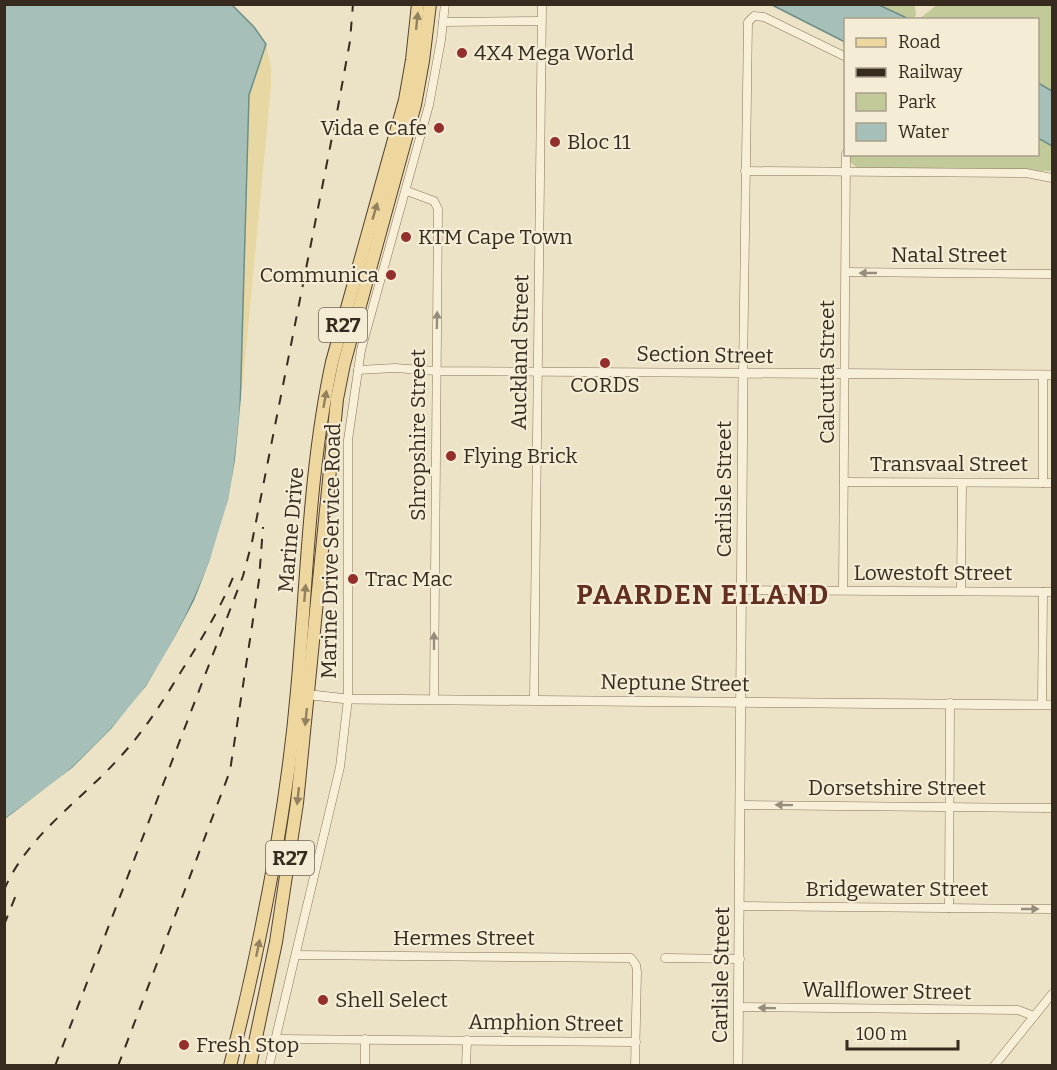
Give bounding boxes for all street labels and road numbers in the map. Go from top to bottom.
street label: Natal Street [891,242,1007,268]
street label: Auckland Street [506,274,534,430]
street label: Calcutta Street [814,300,840,444]
road number: R27 [319,308,367,342]
street label: Section Street [636,341,774,369]
street label: Shropshire Street [405,349,431,521]
street label: Carlisle Street [711,420,737,557]
street label: Marine Drive Service Road [316,423,346,679]
street label: Transvaal Street [870,451,1028,477]
street label: Marine Drive [273,466,309,594]
street label: Lowestoft Street [854,560,1013,586]
street label: Neptune Street [600,669,750,697]
street label: Dorsetshire Street [808,775,986,801]
road number: R27 [266,841,314,875]
street label: Bridgewater Street [806,876,989,902]
street label: Carlisle Street [707,906,735,1044]
street label: Hermes Street [393,925,535,951]
street label: Wallflower Street [802,977,972,1005]
street label: Amphion Street [468,1009,624,1037]

